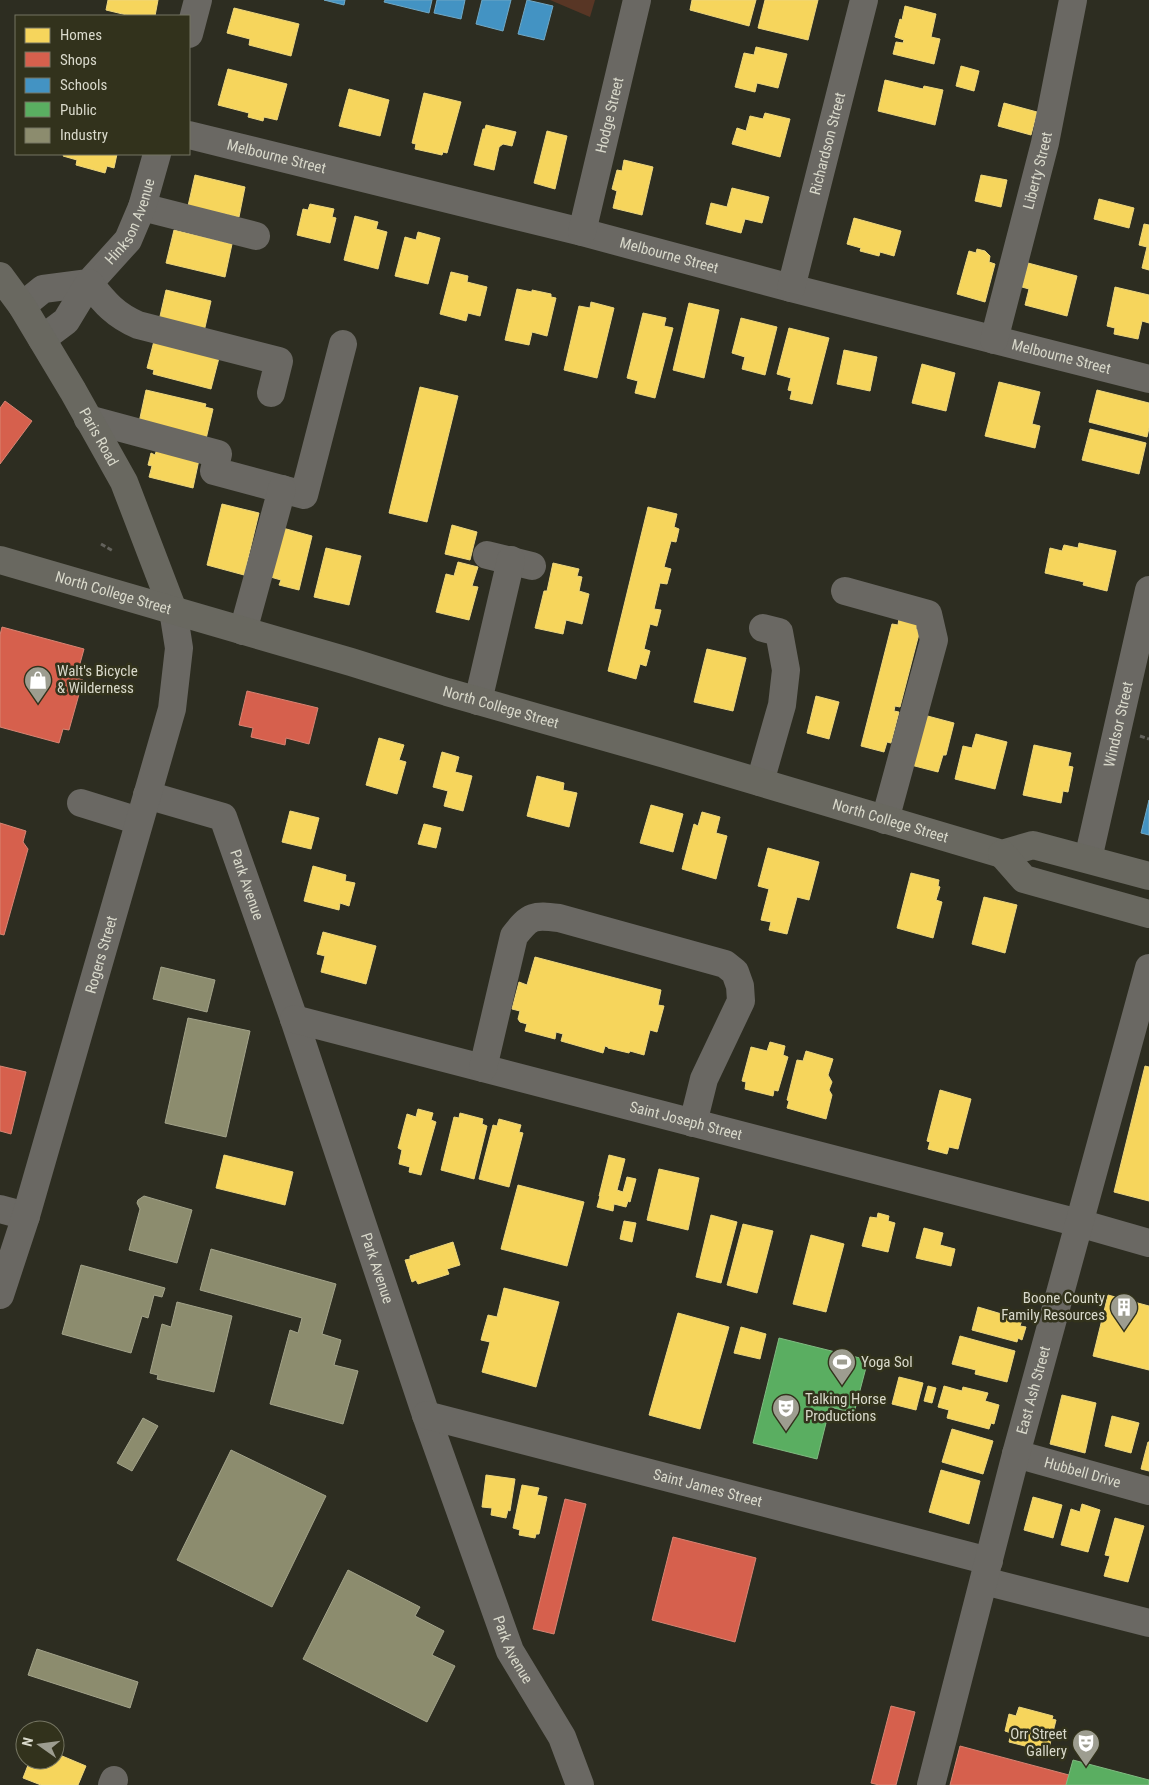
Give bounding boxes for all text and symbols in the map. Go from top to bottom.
legend [15,15,190,155]
text: Homes [60,26,102,44]
text: Shops [60,51,97,69]
text: Schools [60,76,107,94]
street label: Hodge Street [592,76,627,155]
street label: Richardson Street [806,90,849,197]
text: Public [60,101,97,119]
text: Industry [60,126,108,144]
street label: Liberty Street [1019,130,1056,211]
street label: Melbourne Street [225,136,328,177]
street label: Hinkson Avenue [101,176,159,268]
street label: Melbourne Street [618,234,721,277]
street label: Melbourne Street [1010,335,1113,378]
street label: Paris Road [75,405,122,469]
street label: North College Street [53,568,173,618]
place label: Walt's Bicycle & Wilderness [57,662,138,697]
shop icon: Walt's Bicycle & Wilderness [23,665,53,704]
street label: Windsor Street [1100,680,1137,769]
street label: North College Street [441,682,561,732]
street label: North College Street [830,795,951,847]
street label: Park Avenue [226,847,268,922]
street label: Rogers Street [82,914,121,996]
street label: Saint Joseph Street [628,1098,744,1144]
street label: Park Avenue [357,1231,397,1306]
place label: Boone County Family Resources [1001,1289,1105,1324]
building icon: Boone County Family Resources [1109,1292,1139,1331]
street label: East Ash Street [1013,1344,1054,1436]
sports icon: Yoga Sol [827,1347,857,1386]
place label: Yoga Sol [861,1353,913,1371]
place label: Talking Horse Productions [805,1390,886,1425]
theatre icon: Talking Horse Productions [771,1393,801,1432]
street label: Hubbell Drive [1042,1453,1123,1492]
street label: Saint James Street [651,1465,764,1511]
street label: Park Avenue [489,1613,537,1687]
north arrow [15,1720,65,1770]
place label: Orr Street Gallery [1010,1725,1067,1760]
theatre icon: Orr Street Gallery [1071,1728,1101,1767]
text: N [19,1736,36,1748]

